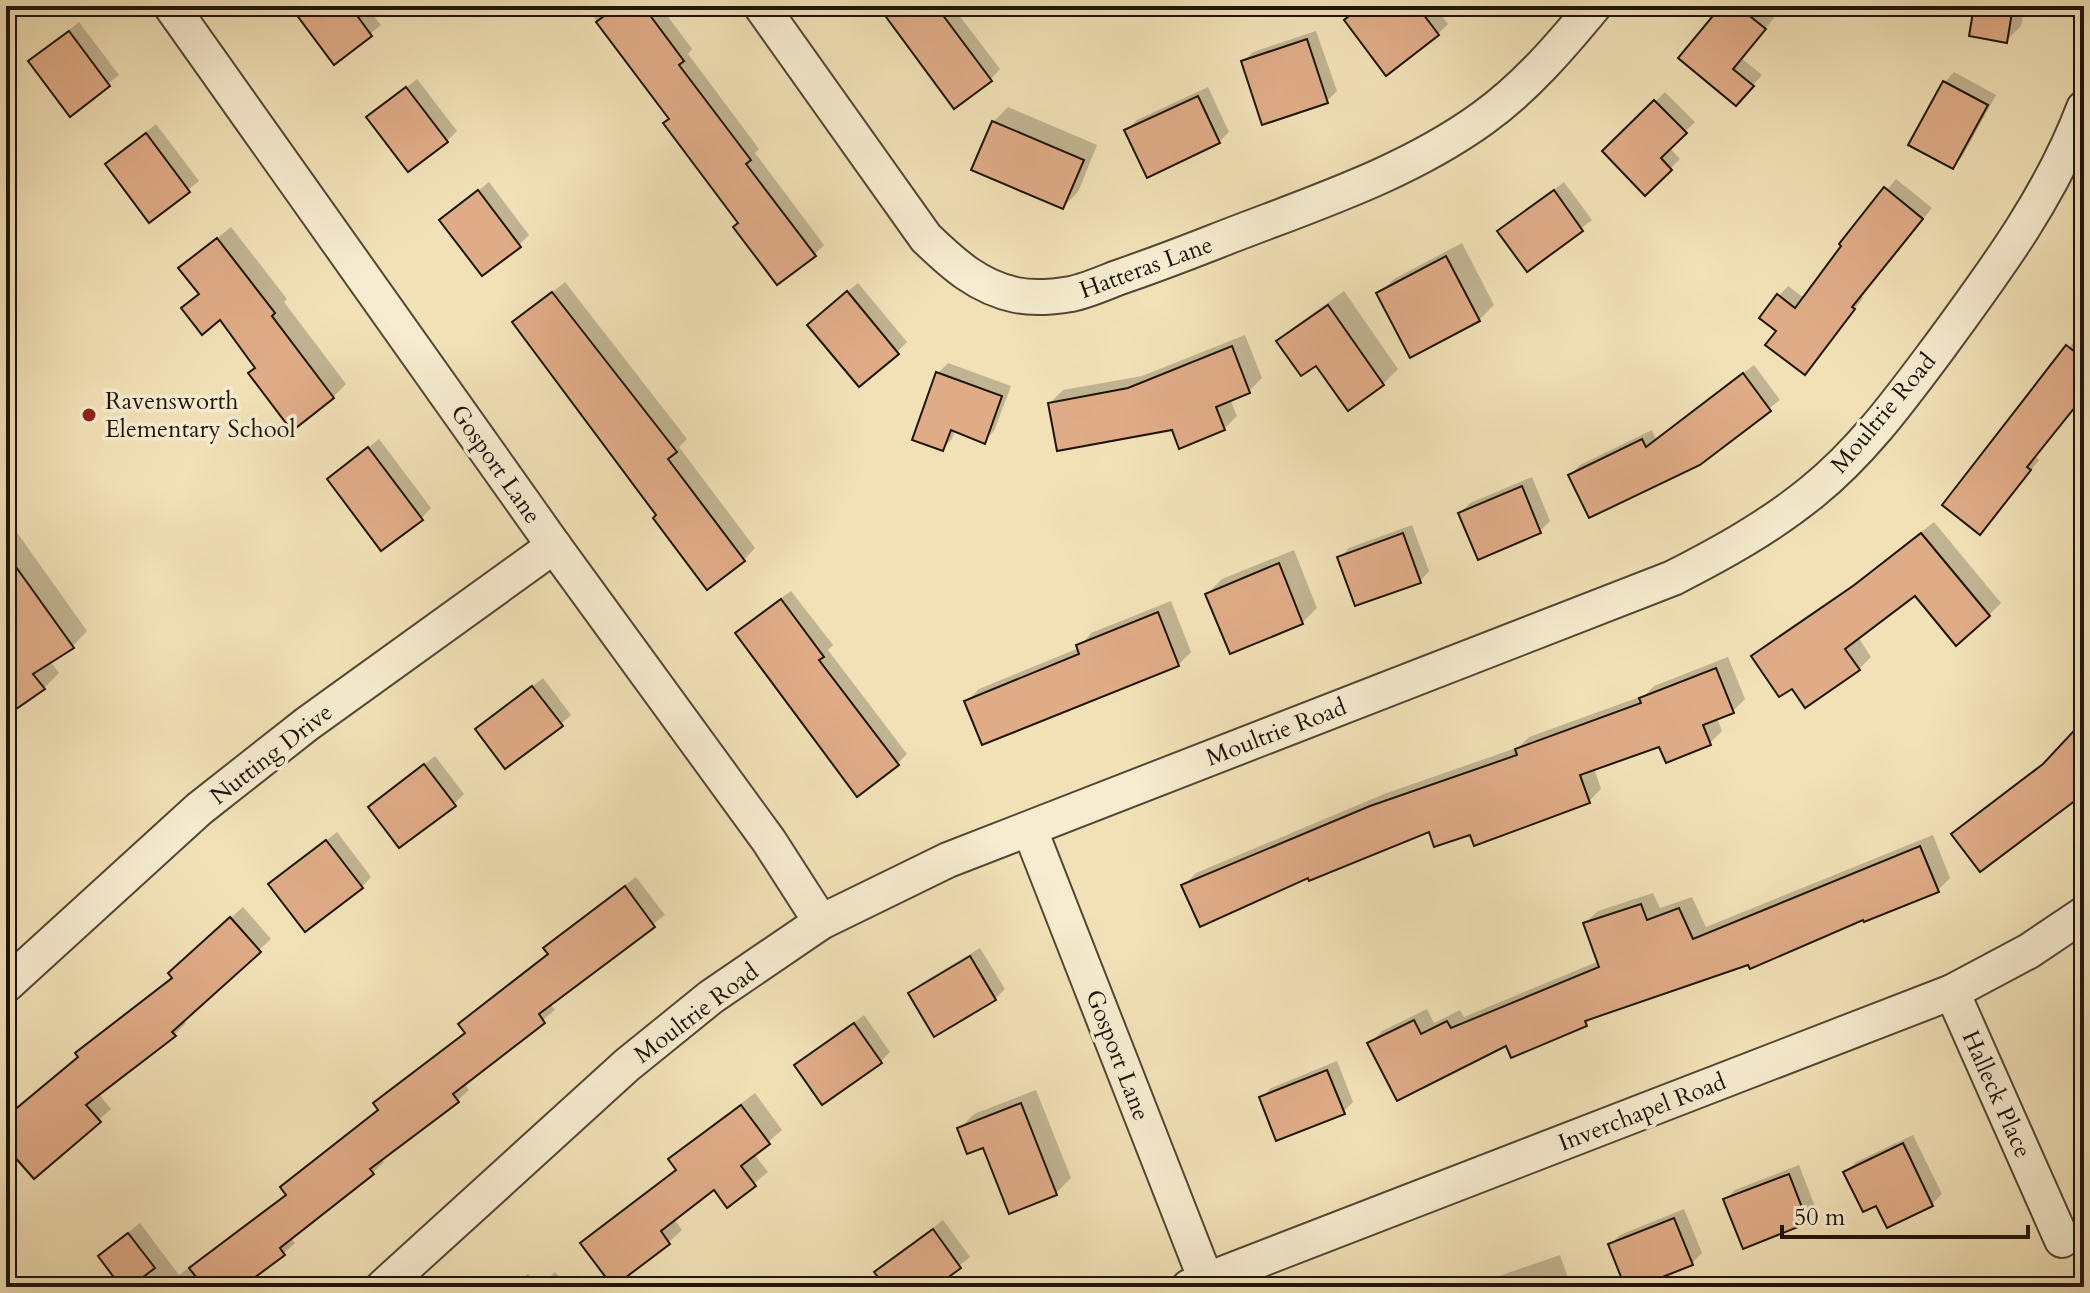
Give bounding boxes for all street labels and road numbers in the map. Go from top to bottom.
street label: Hatteras Lane [1075,228,1217,307]
street label: Moultrie Road [1823,346,1944,481]
street label: Gosport Lane [443,398,549,530]
street label: Moultrie Road [1201,690,1351,774]
street label: Nutting Drive [203,696,339,813]
street label: Moultrie Road [627,956,766,1071]
street label: Gosport Lane [1077,985,1158,1125]
street label: Halleck Place [1954,1025,2039,1163]
street label: Inverchapel Road [1554,1065,1731,1160]

